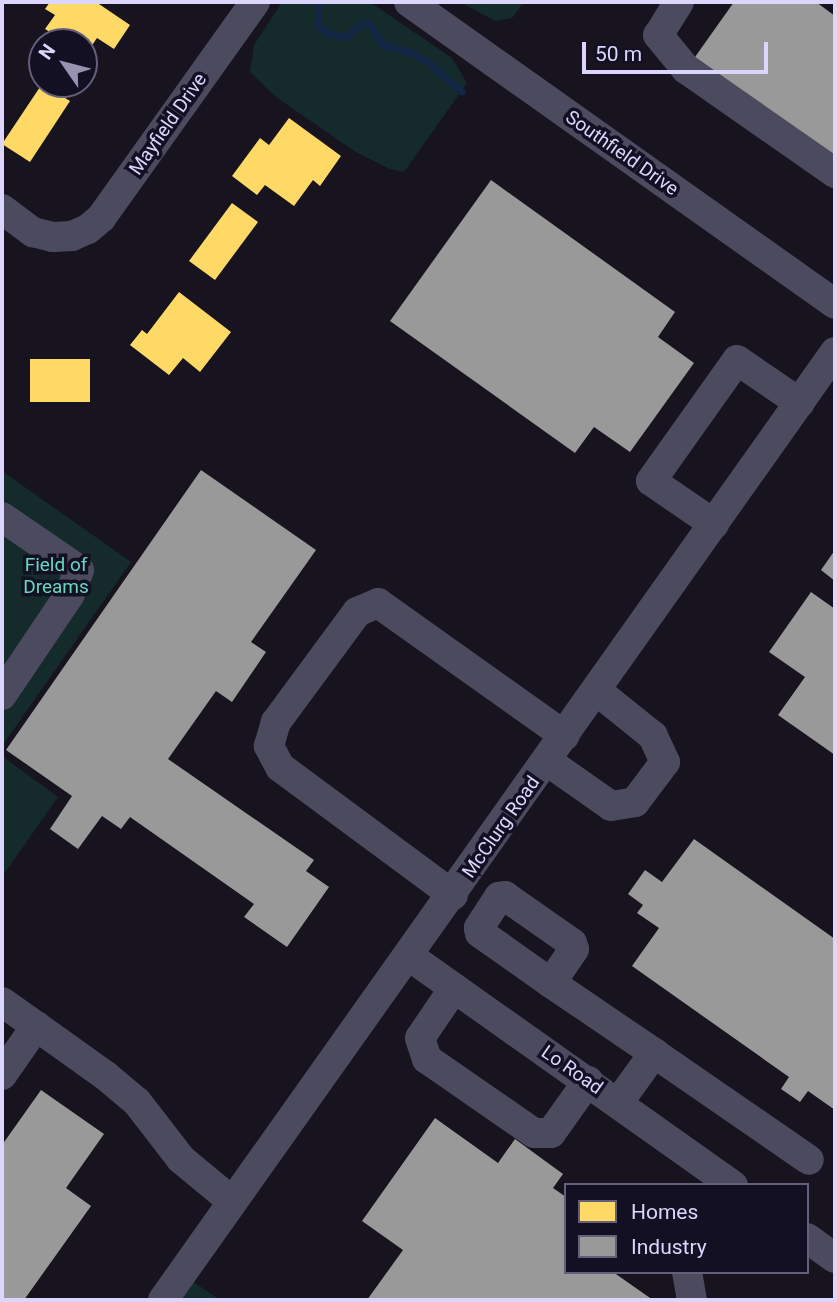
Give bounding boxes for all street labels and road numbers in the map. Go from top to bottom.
street label: Mayfield Drive [125,69,211,179]
street label: Southfield Drive [561,106,683,200]
street label: McClurg Road [457,772,545,882]
street label: Lo Road [537,1041,607,1099]

